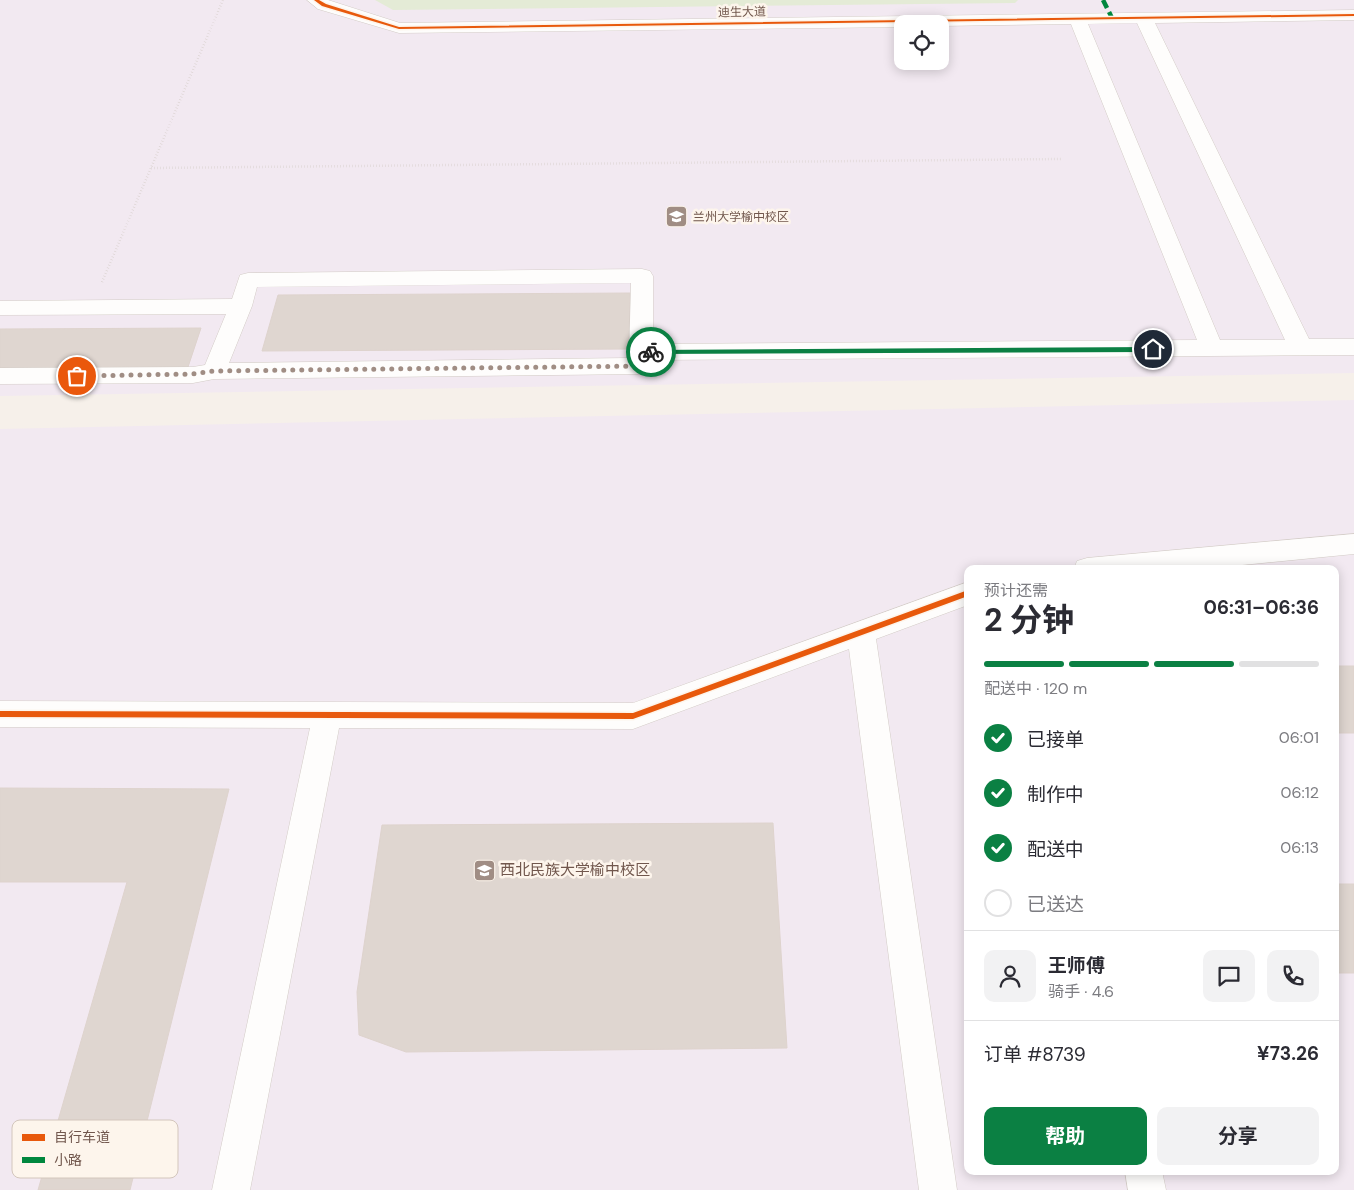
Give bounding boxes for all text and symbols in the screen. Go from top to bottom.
street label: 迪生大道 [718,4,766,20]
map controls [894,15,949,70]
button: locate [894,15,949,70]
school or university icon: 兰州大学榆中校区 [665,205,689,229]
place label: 兰州大学榆中校区 [693,209,789,225]
courier [626,327,676,377]
pin [1132,328,1174,370]
icon: home [1139,335,1167,363]
icon: bike [637,338,665,366]
pin [56,355,98,397]
icon: bag [63,362,91,390]
text: 预计还需 [984,580,1048,601]
text: 06:31–06:36 [1204,595,1319,620]
text: 2 分钟 [984,599,1074,641]
text: 配送中 · 120 m [984,678,1087,699]
icon: check [984,724,1012,752]
text: 已接单 [1027,727,1084,752]
text: 06:01 [1279,727,1319,748]
icon: check [984,779,1012,807]
text: 制作中 [1027,782,1084,807]
text: 06:12 [1281,782,1319,803]
icon: check [984,834,1012,862]
text: 配送中 [1027,837,1084,862]
text: 06:13 [1280,837,1319,858]
school or university icon: 西北民族大学榆中校区 [472,858,496,882]
place label: 西北民族大学榆中校区 [500,860,650,880]
text: 已送达 [1027,892,1084,917]
button: person [984,950,1036,1002]
button: chat [1203,950,1255,1002]
button: phone [1267,950,1319,1002]
text: 王师傅 [1048,953,1105,978]
text: 骑手 · 4.6 [1048,981,1114,1002]
text: ¥73.26 [1257,1041,1319,1066]
text: 订单 #8739 [984,1042,1086,1067]
button: 帮助 [984,1107,1147,1165]
button: 分享 [1157,1107,1319,1165]
legend [12,1120,178,1178]
text: 自行车道 [54,1128,110,1146]
text: 小路 [54,1151,82,1169]

